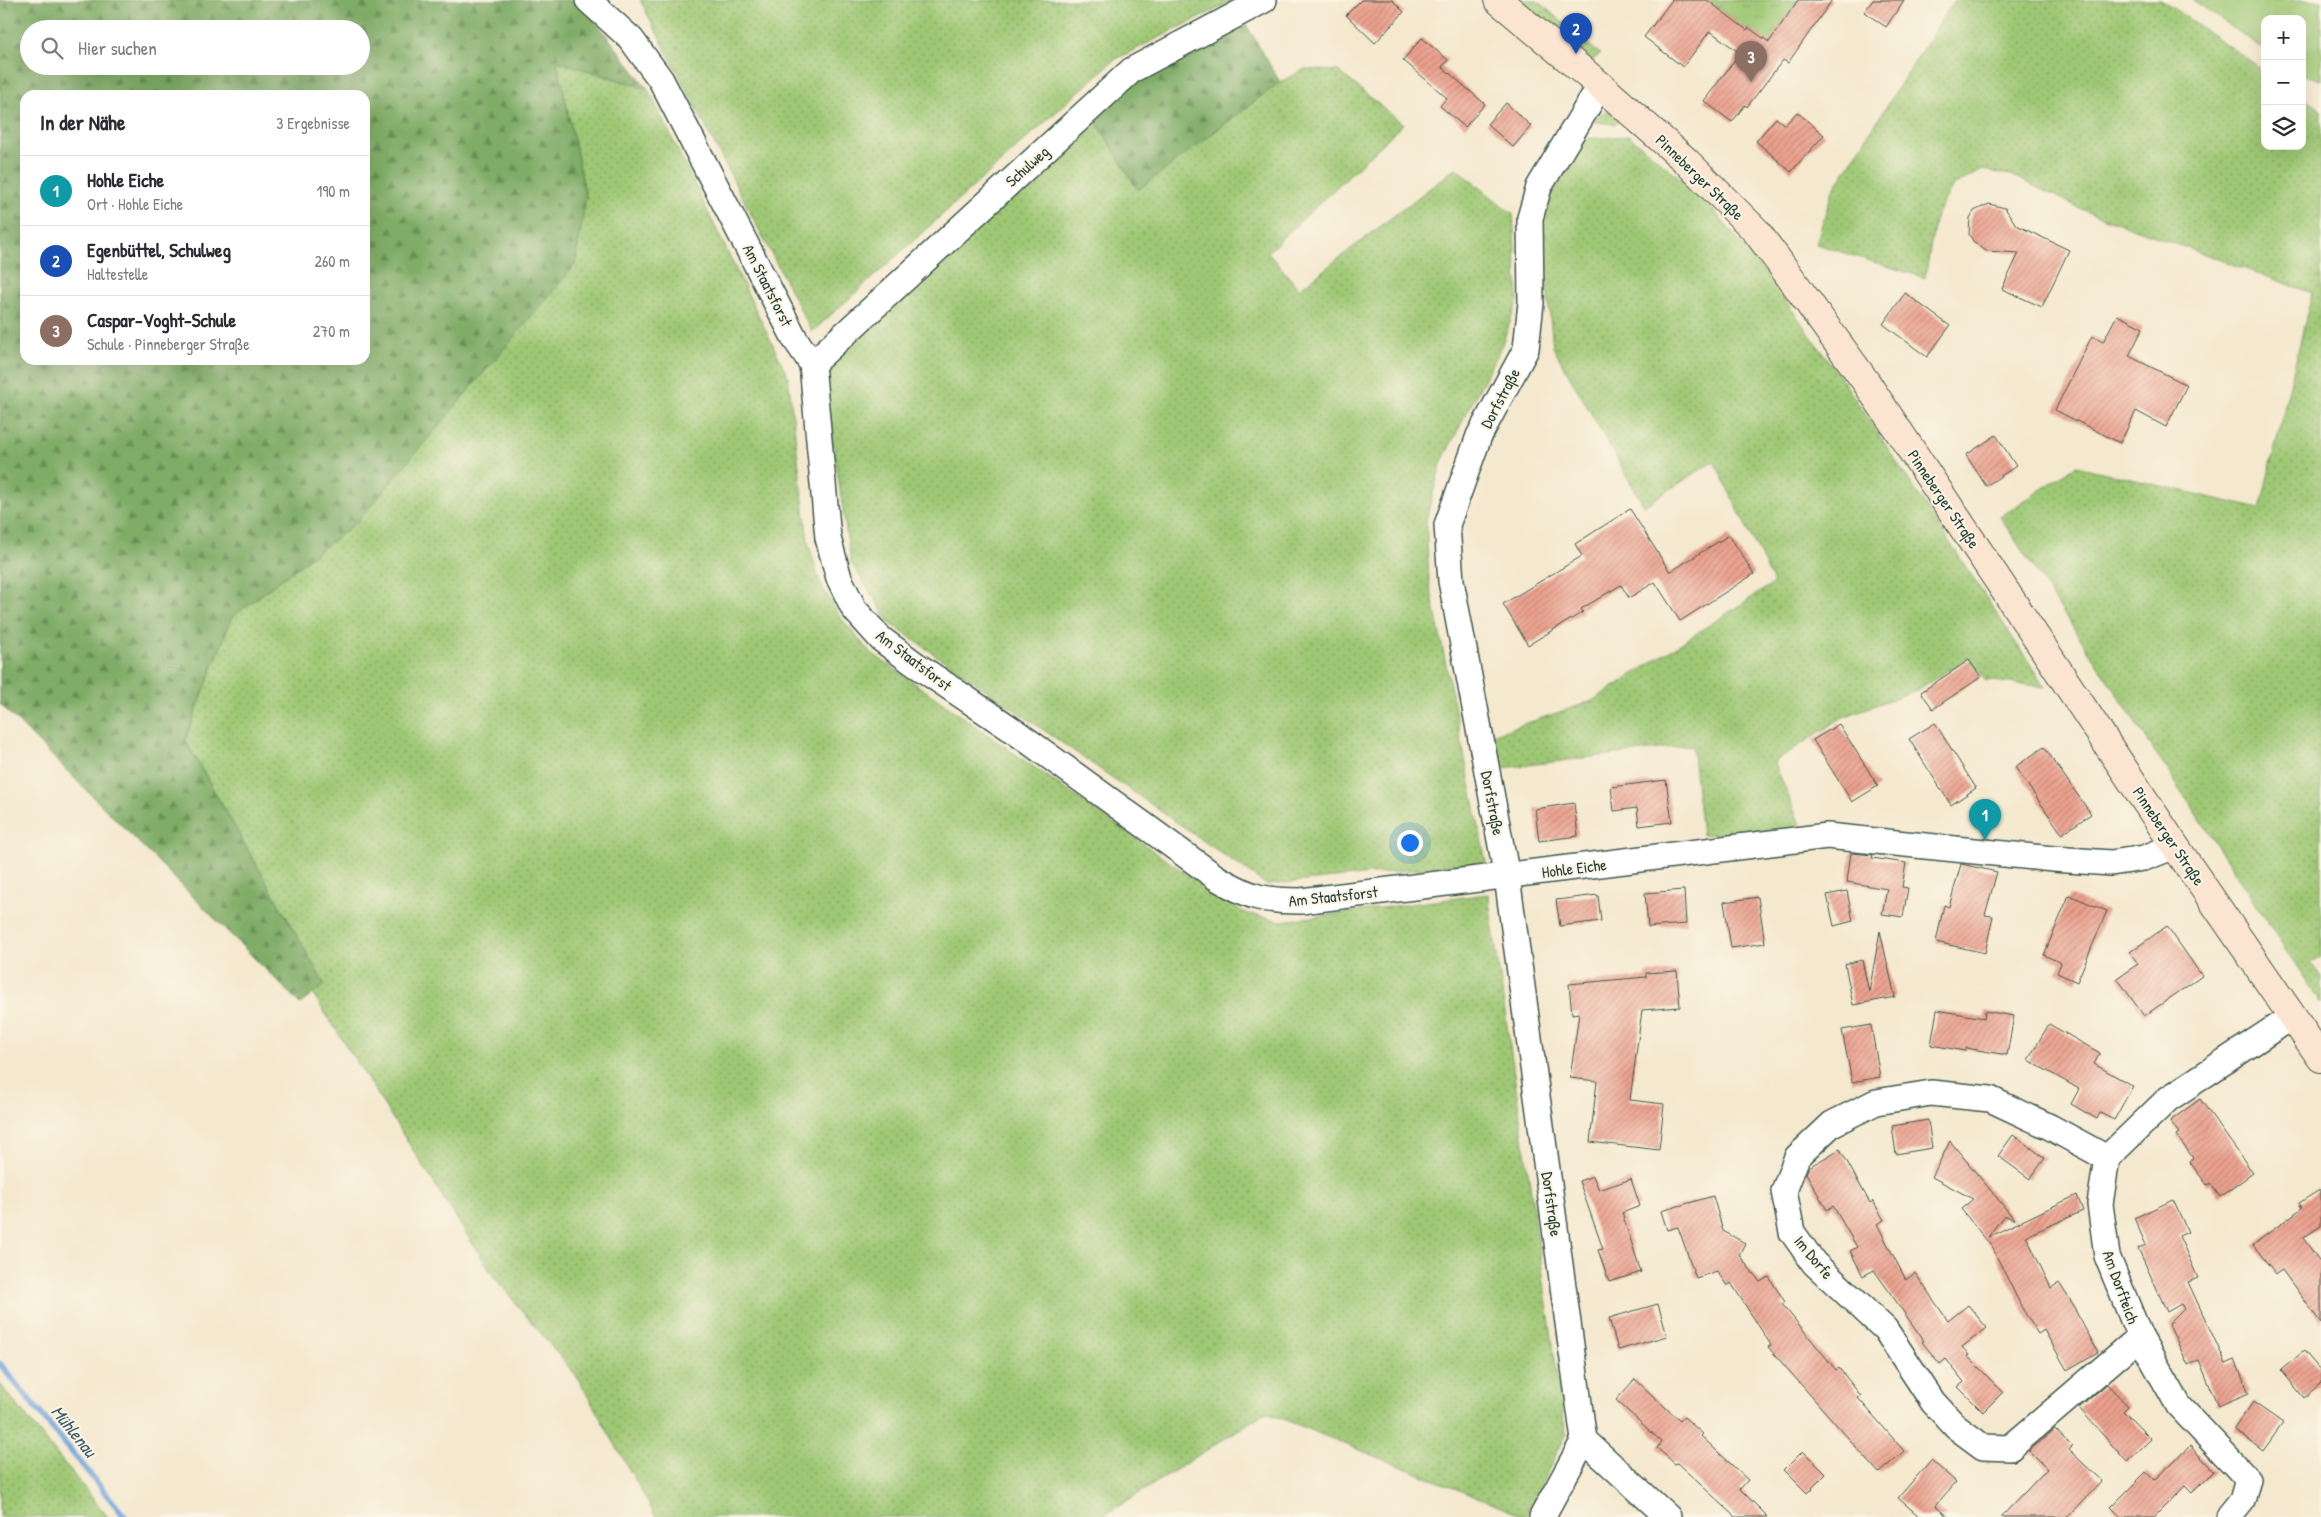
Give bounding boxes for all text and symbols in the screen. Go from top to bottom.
pin: 2 [1560,13,1592,54]
map controls [2261,15,2306,150]
button: + [2261,15,2306,60]
search box [20,20,370,75]
icon: search [38,34,66,62]
text: Hier suchen [78,35,157,61]
pin: 3 [1735,41,1767,82]
button: − [2261,60,2306,105]
button: layers [2261,105,2306,150]
text: In der Nähe [40,108,125,137]
text: 3 Ergebnisse [276,112,350,134]
street label: Pinneberger Straße [1651,129,1749,225]
street label: Schulweg [1000,140,1054,192]
text: Hohle Eiche [87,167,164,193]
text: 1 [53,180,59,202]
text: 190 m [317,180,350,202]
text: Ort · Hohle Eiche [87,193,183,215]
text: Egenbüttel, Schulweg [87,237,231,263]
street label: Am Staatsforst [738,240,798,330]
text: 2 [52,250,60,272]
text: 260 m [314,250,350,272]
text: Haltestelle [87,263,148,285]
text: Caspar-Voght-Schule [87,307,236,333]
text: 3 [52,320,60,342]
text: 270 m [313,320,350,342]
text: Schule · Pinneberger Straße [87,333,250,355]
street label: Dorfstraße [1475,364,1525,432]
street label: Pinneberger Straße [1903,445,1986,553]
street label: Am Staatsforst [872,624,957,696]
street label: Dorfstraße [1476,769,1510,838]
street label: Pinneberger Straße [2128,782,2211,890]
pin: 1 [1969,799,2001,840]
your location [1397,830,1423,856]
street label: Hohle Eiche [1540,853,1608,883]
street label: Am Staatsforst [1287,880,1379,912]
street label: Dorfstraße [1537,1170,1567,1238]
street label: Im Dorfe [1789,1231,1839,1284]
street label: Am Dorfteich [2098,1247,2145,1327]
water label: Mühlenau [45,1400,104,1464]

